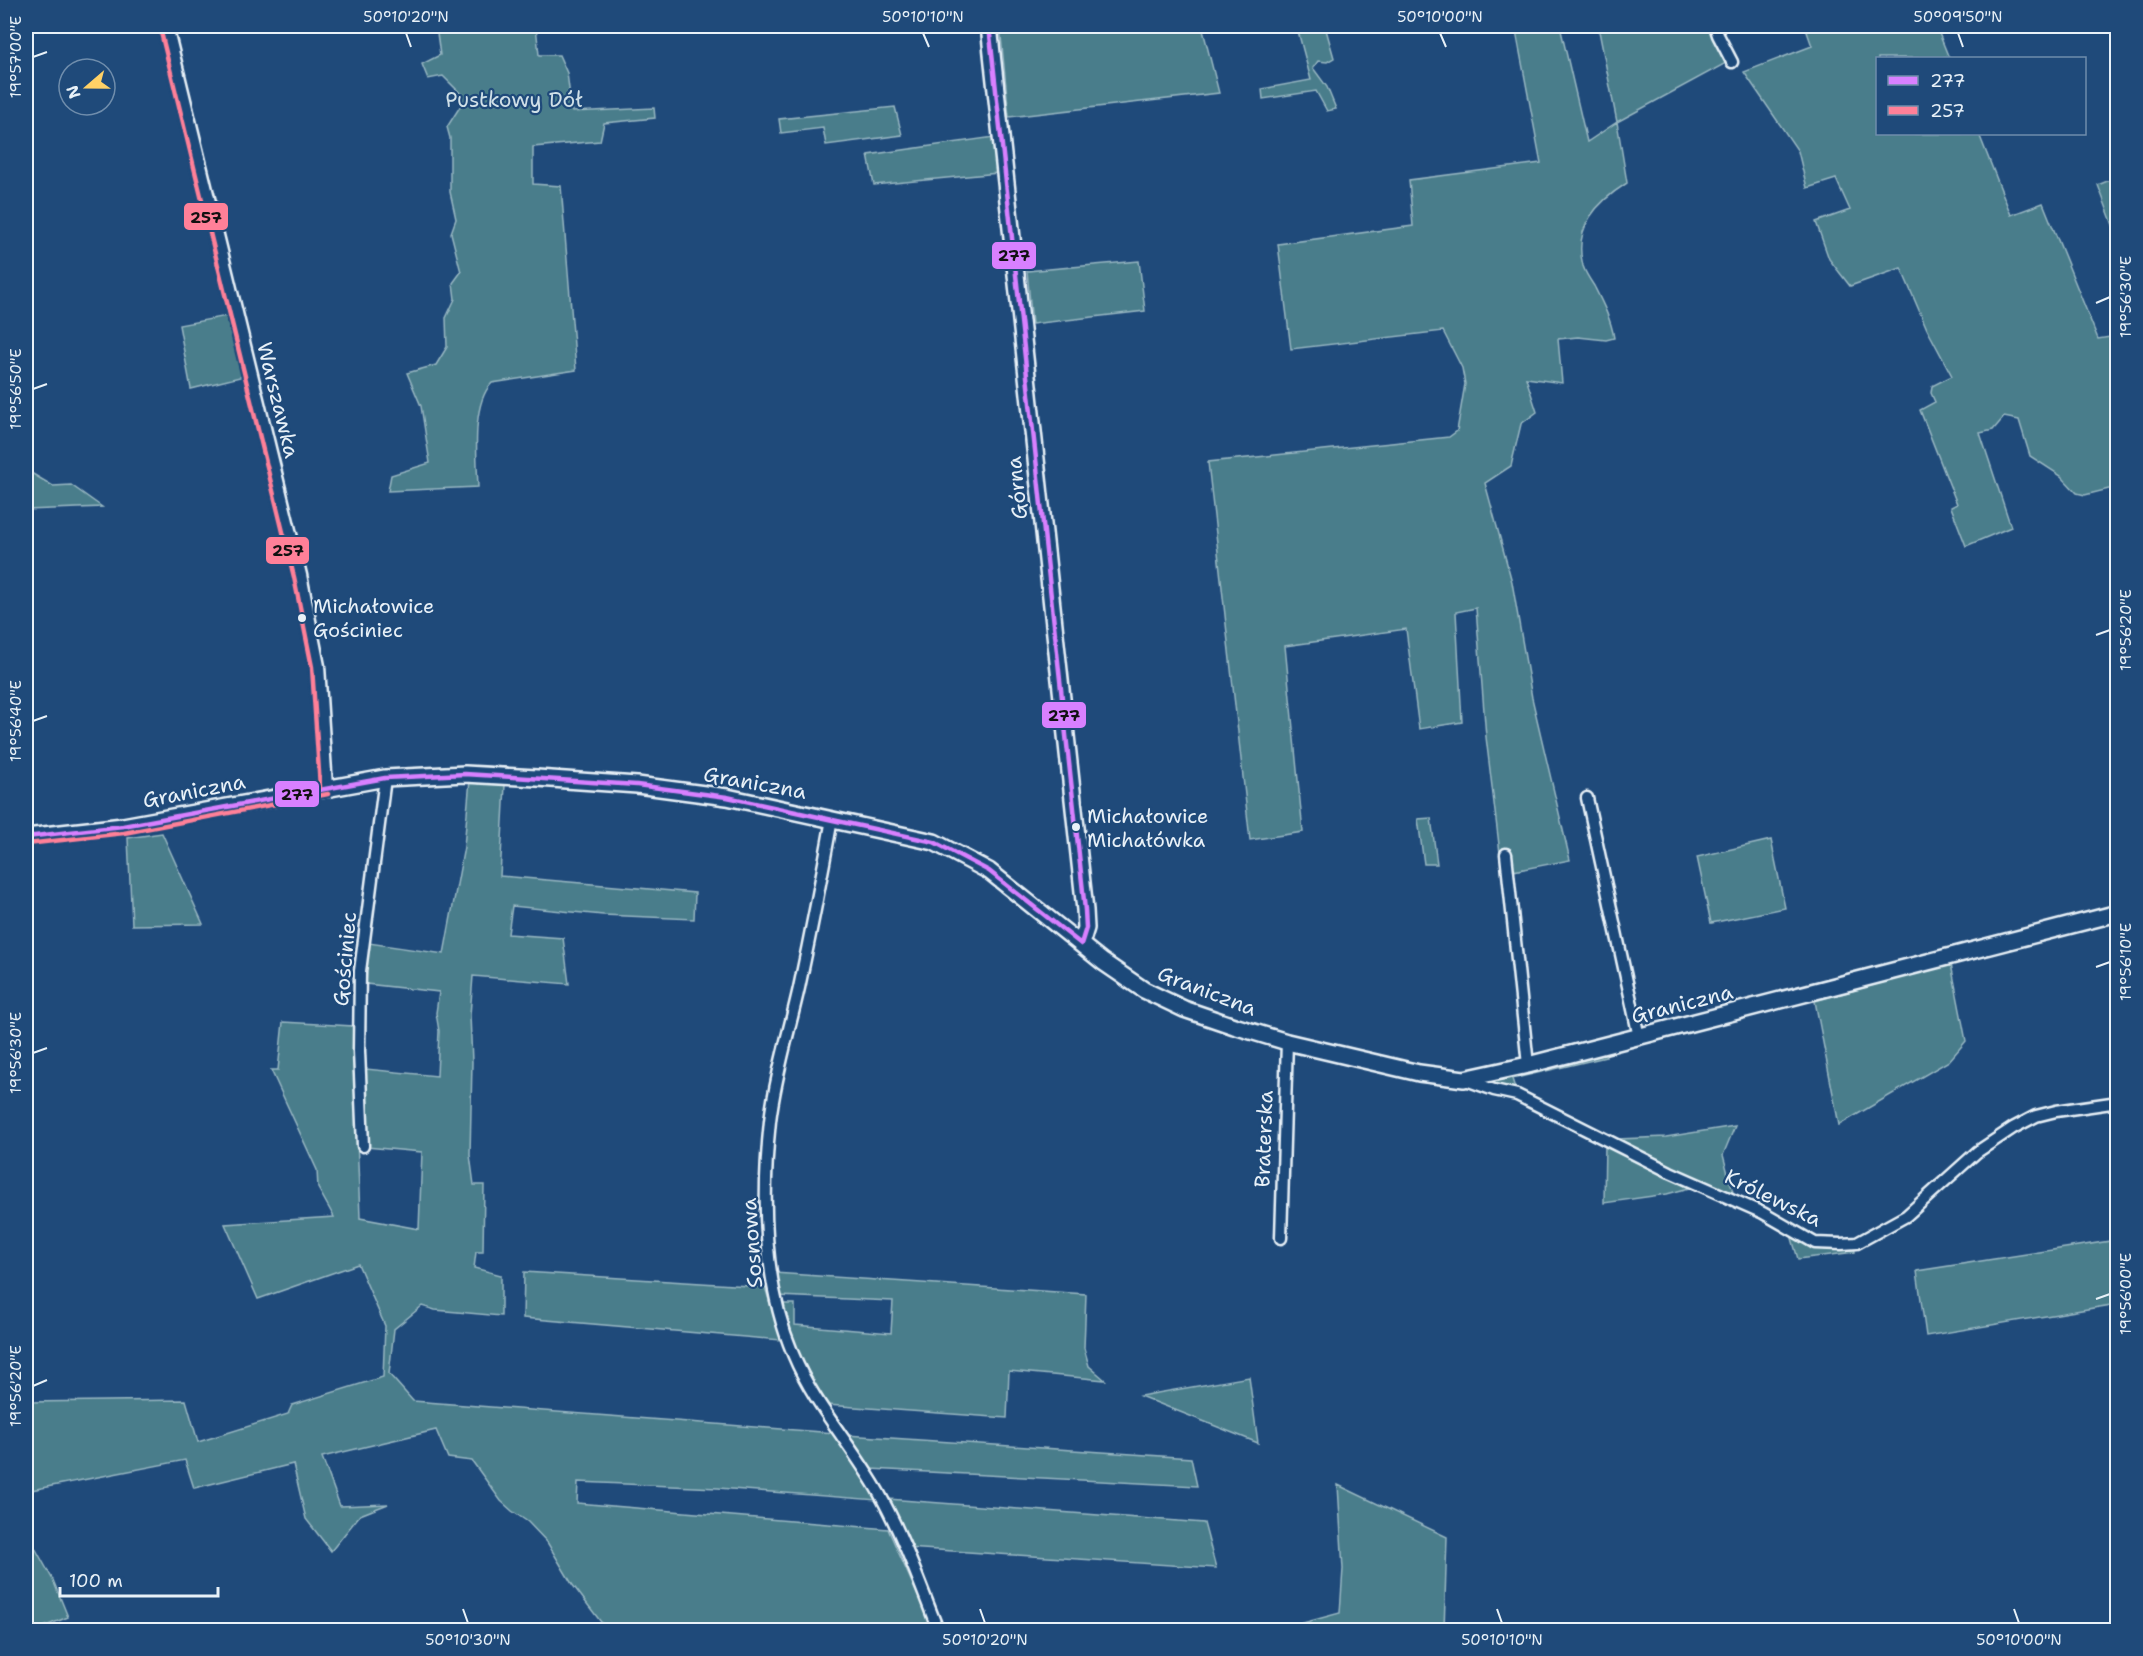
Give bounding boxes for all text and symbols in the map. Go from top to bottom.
text: 50°10'20"N [363,7,449,27]
text: 50°10'10"N [882,7,964,27]
text: 50°10'00"N [1397,7,1483,27]
text: 50°09'50"N [1914,7,2002,27]
text: 19°57'00"E [6,16,26,98]
north arrow [57,57,117,117]
legend [1876,57,2086,135]
text: 277 [1930,69,1965,93]
text: N [61,82,85,102]
park label: Pustkowy Dół [445,86,583,114]
text: 257 [1930,99,1965,123]
line badge: 257 [183,202,229,231]
text: 257 [190,207,222,228]
line badge: 277 [991,241,1037,270]
text: 277 [998,245,1030,266]
text: 19°56'30"E [2116,256,2136,338]
street label: Warszawka [250,339,306,461]
text: 19°56'50"E [6,348,26,430]
street label: Górna [1000,455,1034,521]
line badge: 257 [265,536,310,565]
text: 257 [272,540,304,561]
text: 19°56'20"E [2116,589,2136,671]
place label: Michałowice Gościniec [313,593,434,643]
marker: Michałowice Gościniec [296,612,308,624]
text: 19°56'40"E [6,680,26,762]
line badge: 277 [1041,701,1087,729]
text: 277 [1048,705,1080,726]
street label: Graniczna [701,760,809,806]
street label: Graniczna [140,767,248,815]
line badge: 277 [274,780,320,808]
text: 277 [281,784,313,805]
place label: Michałowice Michałówka [1087,803,1208,853]
marker: Michałowice Michałówka [1070,821,1082,833]
street label: Gościniec [327,911,363,1007]
text: 19°56'10"E [2116,923,2136,1001]
street label: Graniczna [1153,959,1261,1023]
street label: Graniczna [1628,978,1736,1030]
text: 19°56'30"E [6,1012,26,1094]
street label: Braterska [1248,1090,1280,1188]
street label: Królewska [1720,1163,1826,1233]
street label: Sosnowa [735,1197,769,1289]
text: 19°56'00"E [2116,1253,2136,1335]
text: 19°56'20"E [6,1345,26,1427]
scale bar [60,1560,218,1598]
text: 100 m [69,1569,123,1593]
text: 50°10'30"N [425,1630,511,1650]
text: 50°10'20"N [942,1630,1028,1650]
text: 50°10'10"N [1461,1630,1543,1650]
text: 50°10'00"N [1976,1630,2062,1650]

